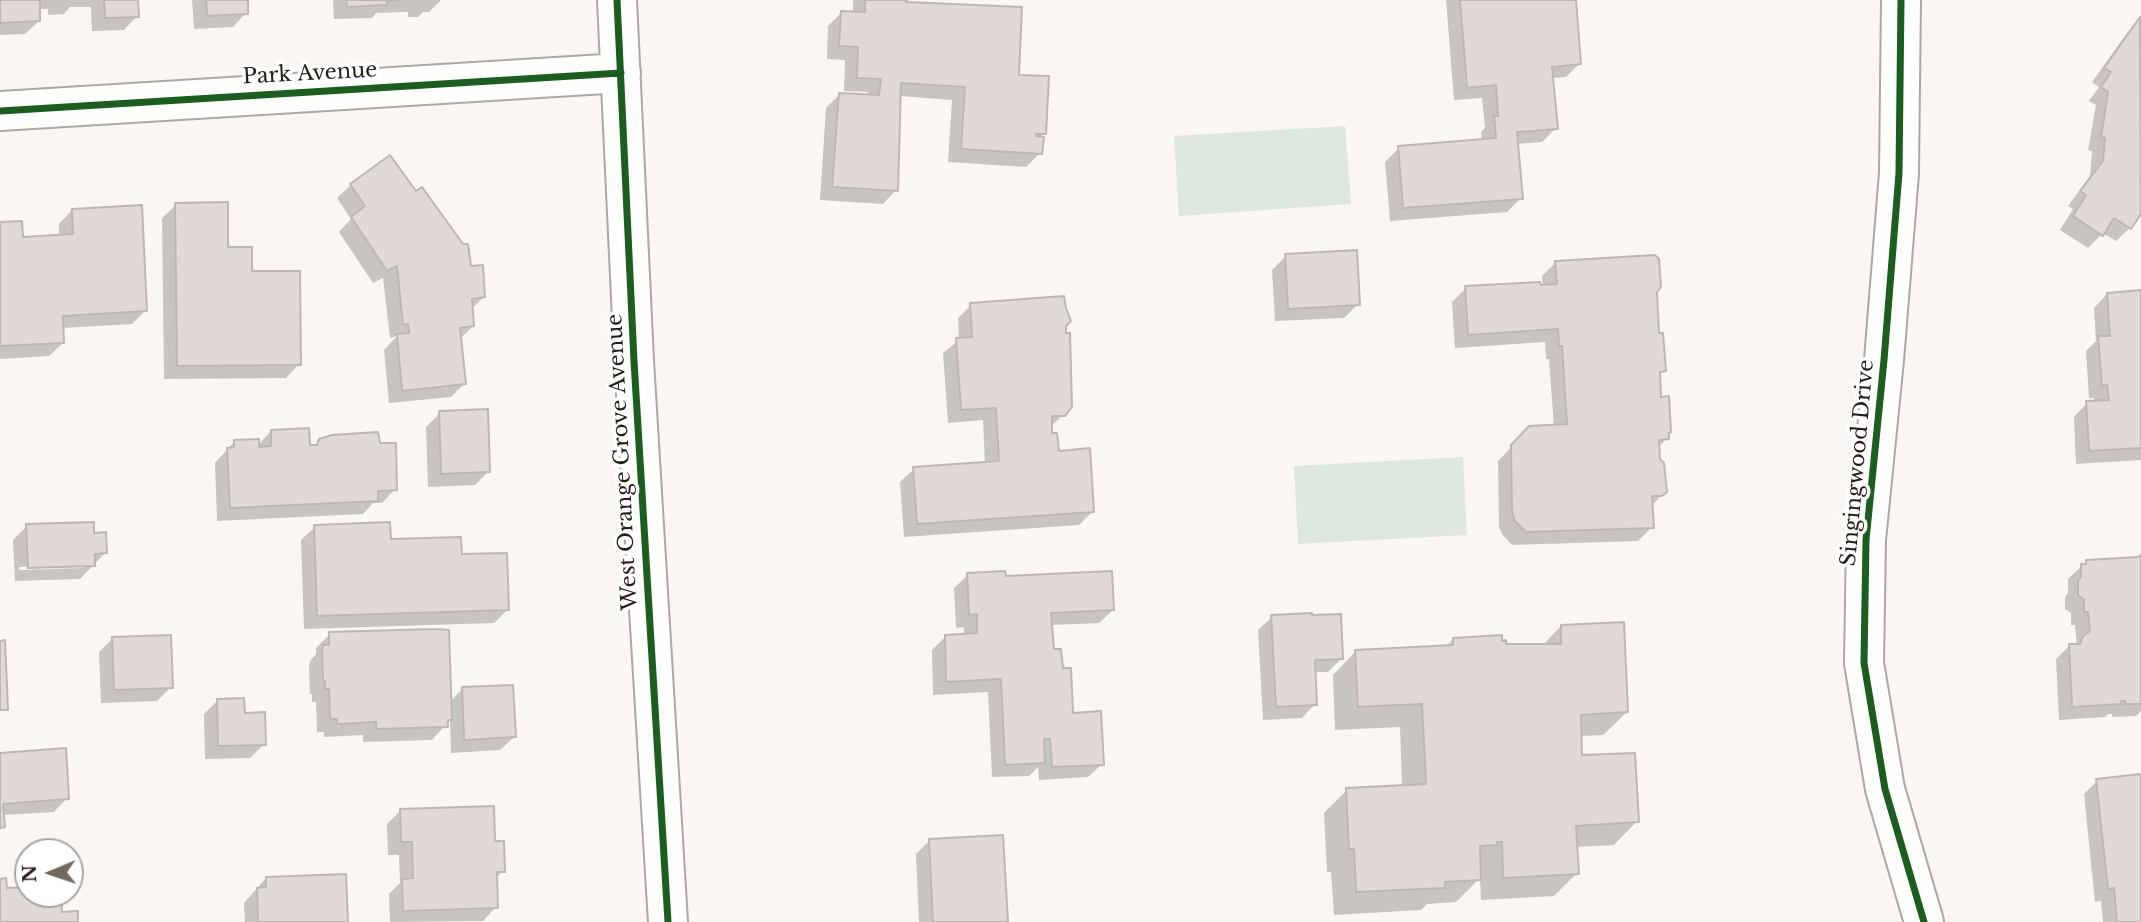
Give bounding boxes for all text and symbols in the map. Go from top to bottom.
street label: Park Avenue [242,58,378,90]
street label: West Orange Grove Avenue [603,313,643,611]
street label: Singingwood Drive [1836,359,1880,567]
north arrow [14,838,84,908]
text: N [18,864,41,883]

